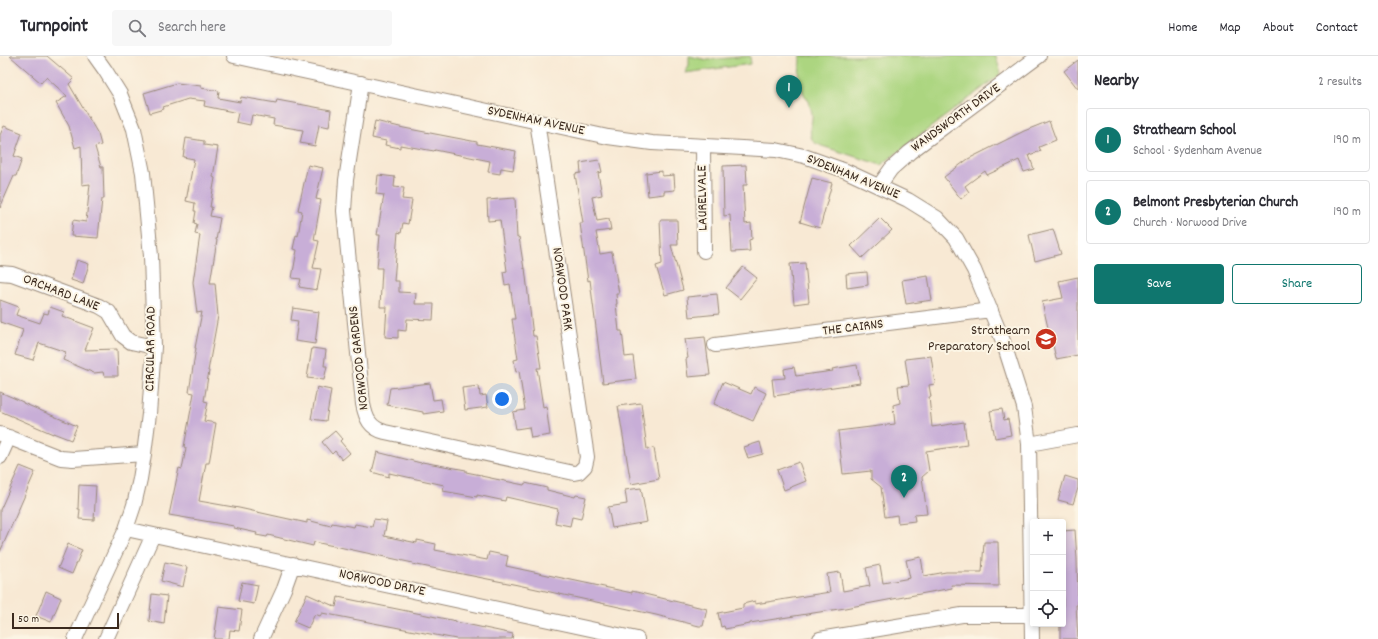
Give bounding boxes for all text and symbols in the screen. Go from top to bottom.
search box [112,10,392,46]
text: Turnpoint [20,14,88,41]
icon: search [126,17,148,39]
text: Search here [158,17,226,39]
text: Home [1168,18,1197,38]
text: Map [1219,18,1241,38]
text: About [1263,18,1294,38]
text: Contact [1316,18,1358,38]
text: Nearby [1094,70,1138,94]
text: 2 results [1318,73,1362,92]
pin: 1 [776,75,802,108]
street label: WANDSWORTH DRIVE [907,78,1005,157]
street label: SYDENHAM AVENUE [486,101,587,141]
text: Strathearn School [1133,120,1236,142]
text: 1 [1107,131,1109,150]
text: 190 m [1333,131,1361,150]
text: School · Sydenham Avenue [1133,142,1262,161]
street label: SYDENHAM AVENUE [803,149,903,205]
street label: LAURELVALE [692,164,714,231]
text: Belmont Presbyterian Church [1133,192,1298,214]
text: 2 [1105,203,1111,222]
text: 190 m [1333,203,1361,222]
text: Church · Norwood Drive [1133,214,1247,233]
street label: NORWOOD PARK [546,246,578,332]
button: Save [1094,264,1224,304]
button: Share [1232,264,1362,304]
street label: ORCHARD LANE [20,269,103,317]
street label: NORWOOD GARDENS [344,305,374,411]
street label: CIRCULAR ROAD [140,306,162,392]
street label: THE CAIRNS [821,314,885,342]
place label: Strathearn Preparatory School [928,321,1031,357]
school or university icon: Strathearn Preparatory School [1033,326,1059,352]
your location [492,389,512,409]
pin: 2 [891,465,917,498]
map controls [1030,519,1066,627]
button: + [1030,519,1066,555]
button: − [1030,555,1066,591]
street label: NORWOOD DRIVE [337,564,428,602]
button: locate [1030,591,1066,627]
scale bar [12,611,119,630]
text: 50 m [18,612,39,628]

